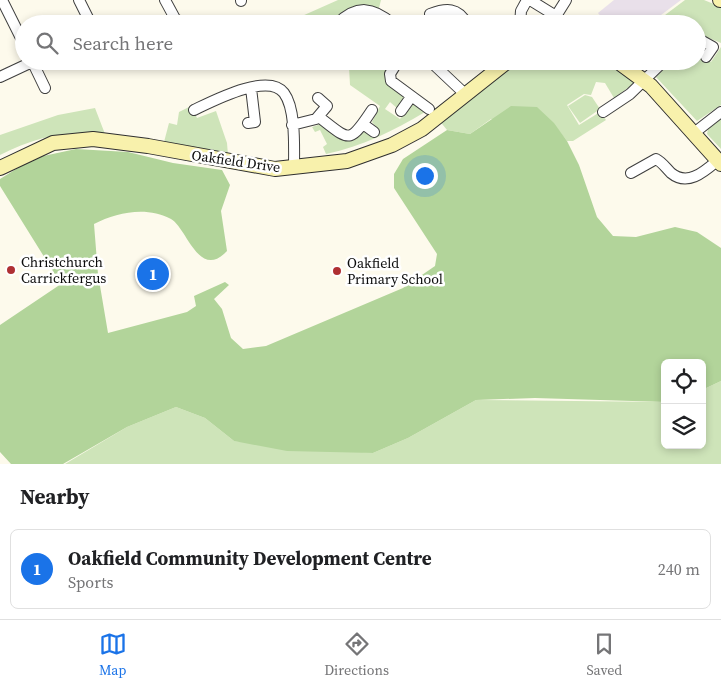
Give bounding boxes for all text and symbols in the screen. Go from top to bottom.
search box [15,15,706,70]
icon: search [33,29,61,57]
text: Search here [73,30,173,56]
street label: Oakfield Drive [190,145,282,177]
your location [412,163,438,189]
place label: Christchurch Carrickfergus [21,252,106,288]
place label: Oakfield Primary School [347,253,443,289]
pin: 1 [137,255,169,293]
marker: Christchurch Carrickfergus [5,264,17,276]
marker: Oakfield Primary School [331,265,343,277]
map controls [661,359,706,449]
button: locate [661,359,706,404]
button: layers [661,404,706,449]
text: Nearby [20,482,90,511]
text: Oakfield Community Development Centre [68,545,432,571]
text: 1 [33,558,41,580]
text: 240 m [658,558,700,580]
text: Sports [68,571,113,593]
tab: Map [99,630,127,680]
tab: Directions [324,630,389,680]
tab: Saved [586,630,622,680]

